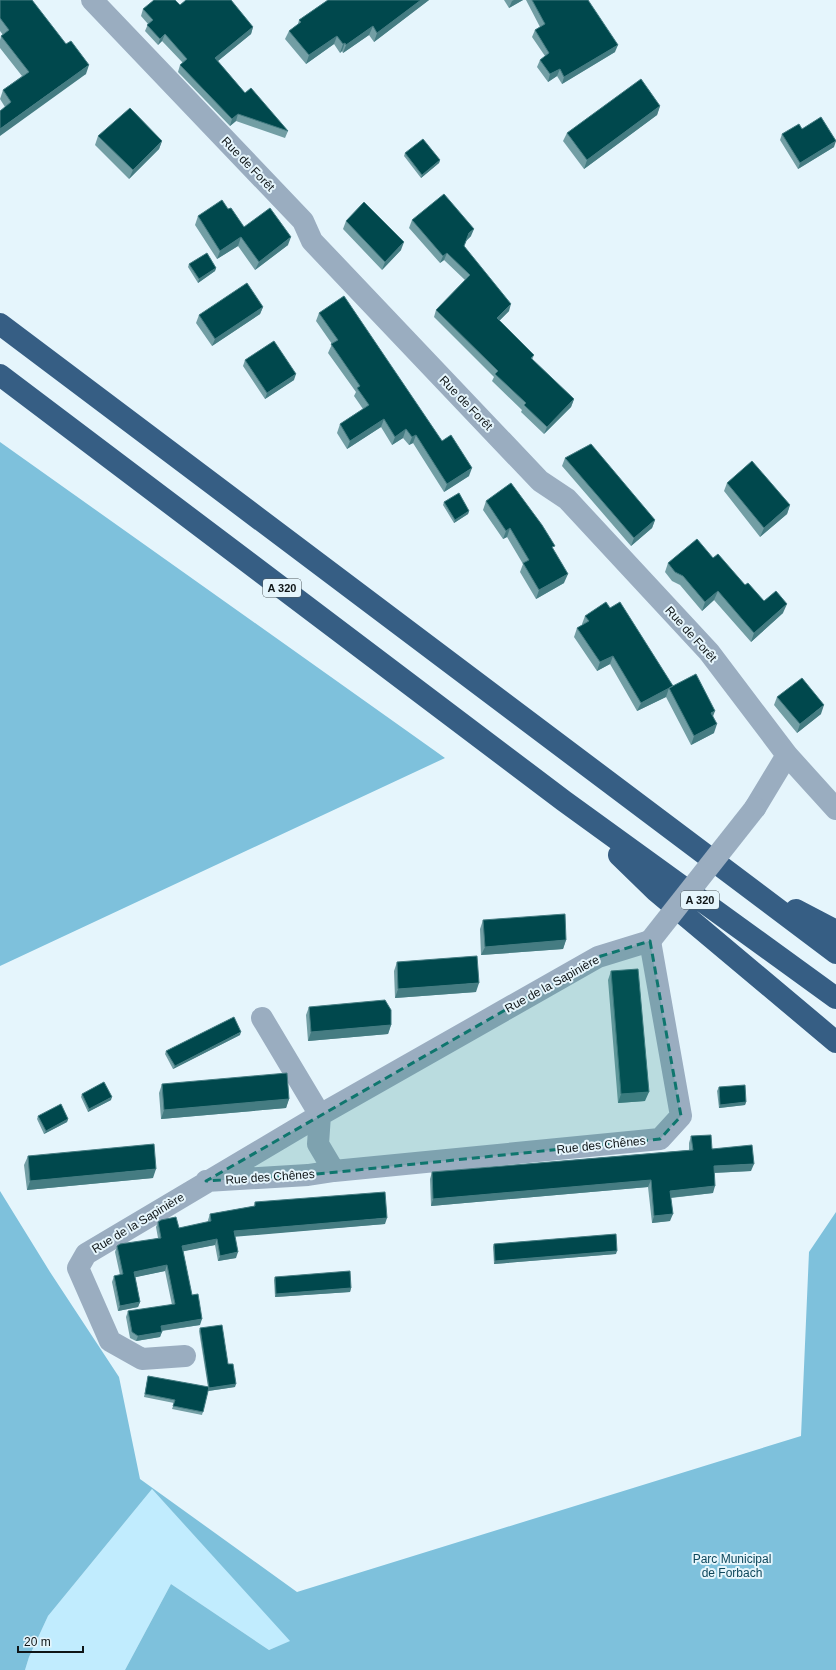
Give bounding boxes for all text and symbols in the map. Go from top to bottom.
street label: Rue de Forêt [219,134,278,195]
street label: Rue de Forêt [437,373,496,434]
road number: A 320 [263,579,301,597]
street label: Rue de Forêt [662,603,720,665]
road number: A 320 [681,891,719,909]
street label: Rue de la Sapinière [503,952,602,1016]
street label: Rue des Chênes [556,1133,646,1157]
street label: Rue des Chênes [225,1167,315,1187]
street label: Rue de la Sapinière [89,1190,187,1256]
park label: Parc Municipal de Forbach [693,1552,771,1580]
scale bar [18,1628,83,1654]
text: 20 m [24,1635,51,1649]

